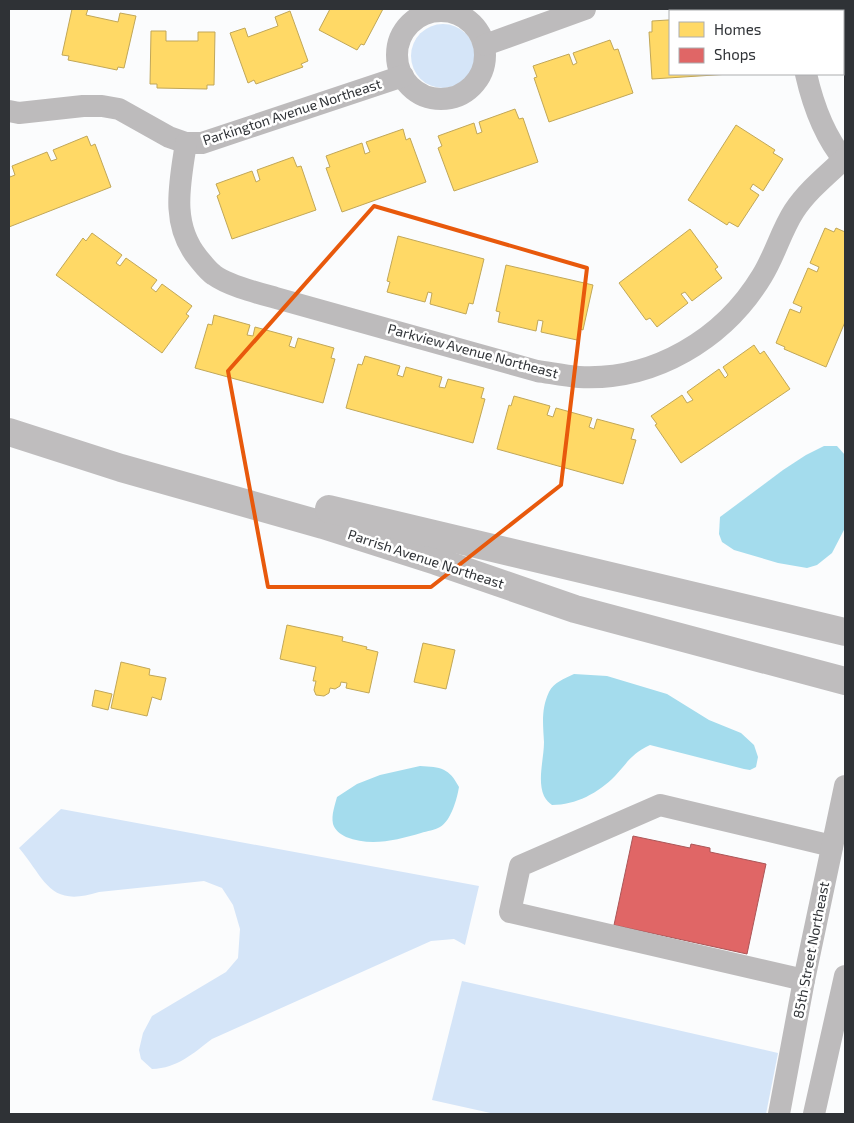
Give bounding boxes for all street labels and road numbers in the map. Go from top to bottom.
street label: Parkington Avenue Northeast [200,75,383,148]
street label: Parkview Avenue Northeast [386,320,560,381]
street label: Parrish Avenue Northeast [346,525,506,592]
street label: 85th Street Northeast [789,880,832,1020]

